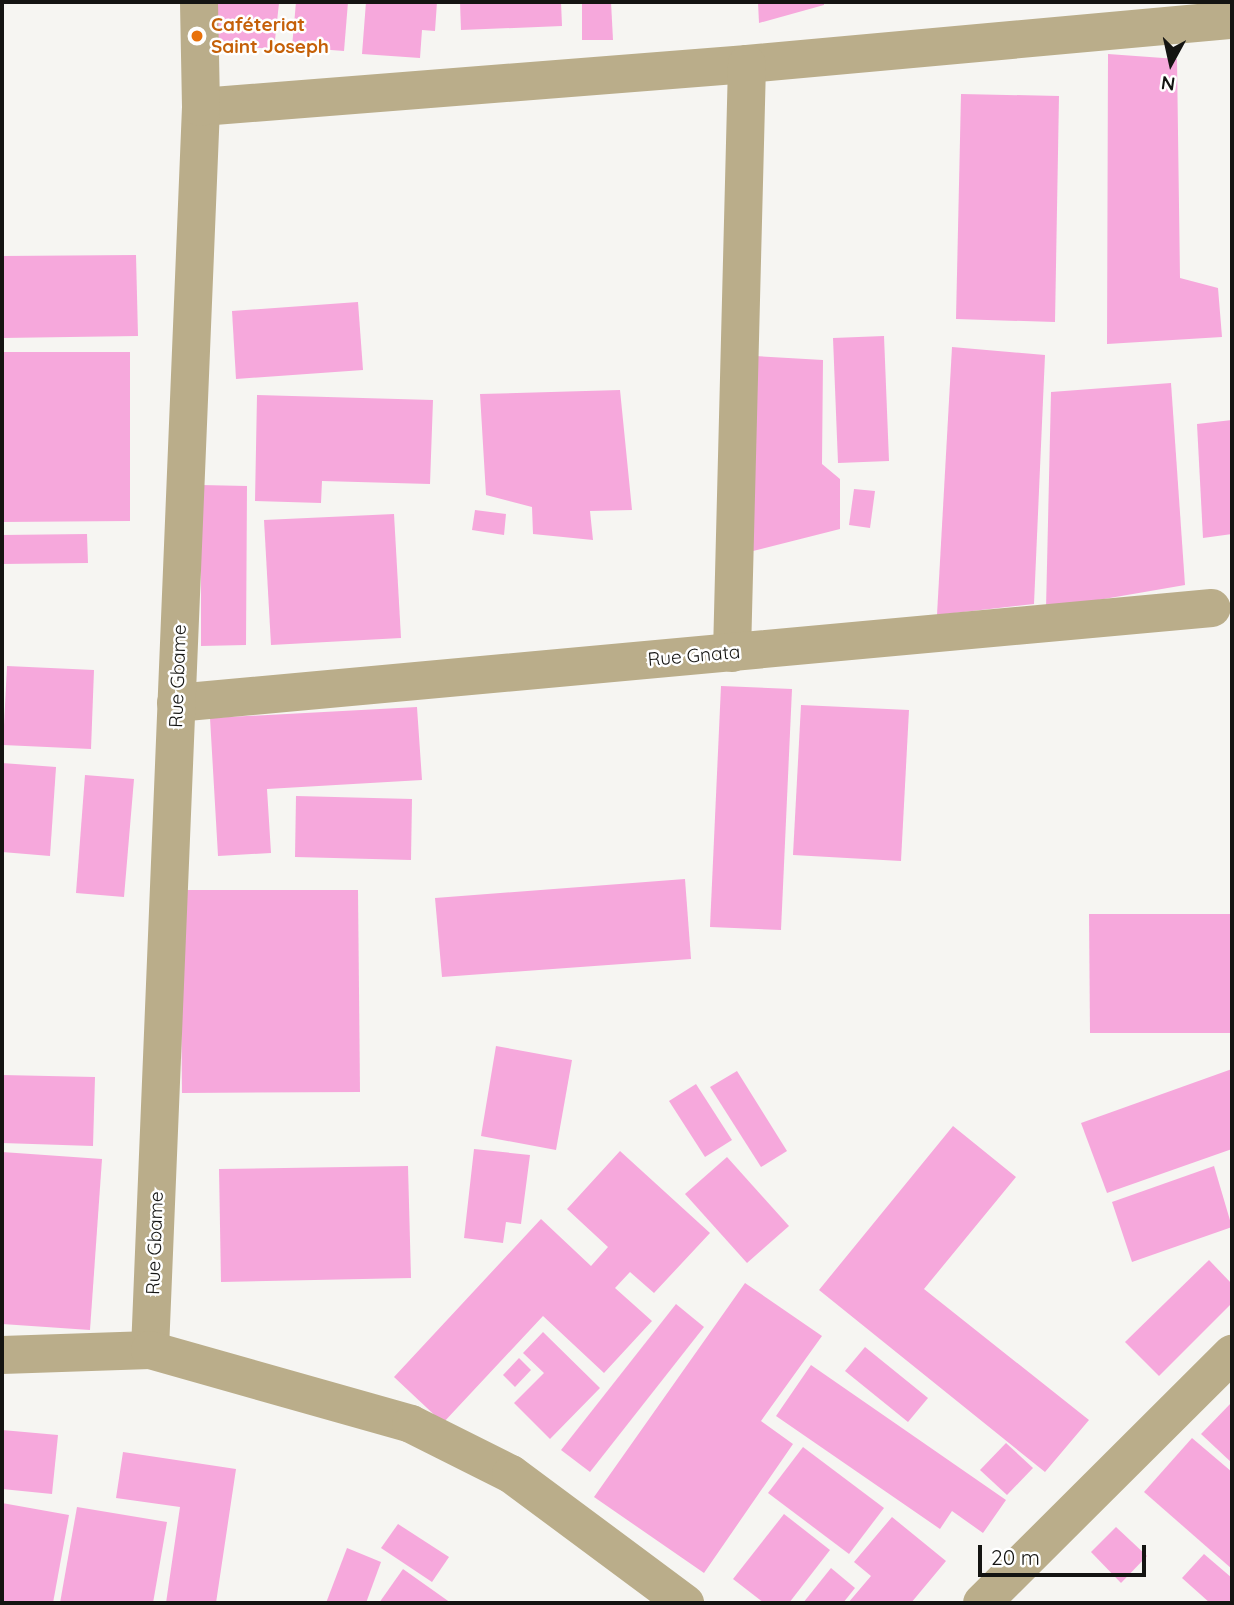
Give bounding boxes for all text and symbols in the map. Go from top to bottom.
place label: Caféteriat Saint Joseph [211,14,329,58]
marker: Caféteriat Saint Joseph [189,28,205,44]
north arrow [1136,28,1206,98]
text: N [1159,71,1177,97]
street label: Rue Gbame [165,624,191,728]
street label: Rue Gnata [647,641,741,671]
street label: Rue Gbame [142,1191,168,1295]
scale bar [982,1532,1150,1576]
text: 20 m [991,1544,1040,1570]

